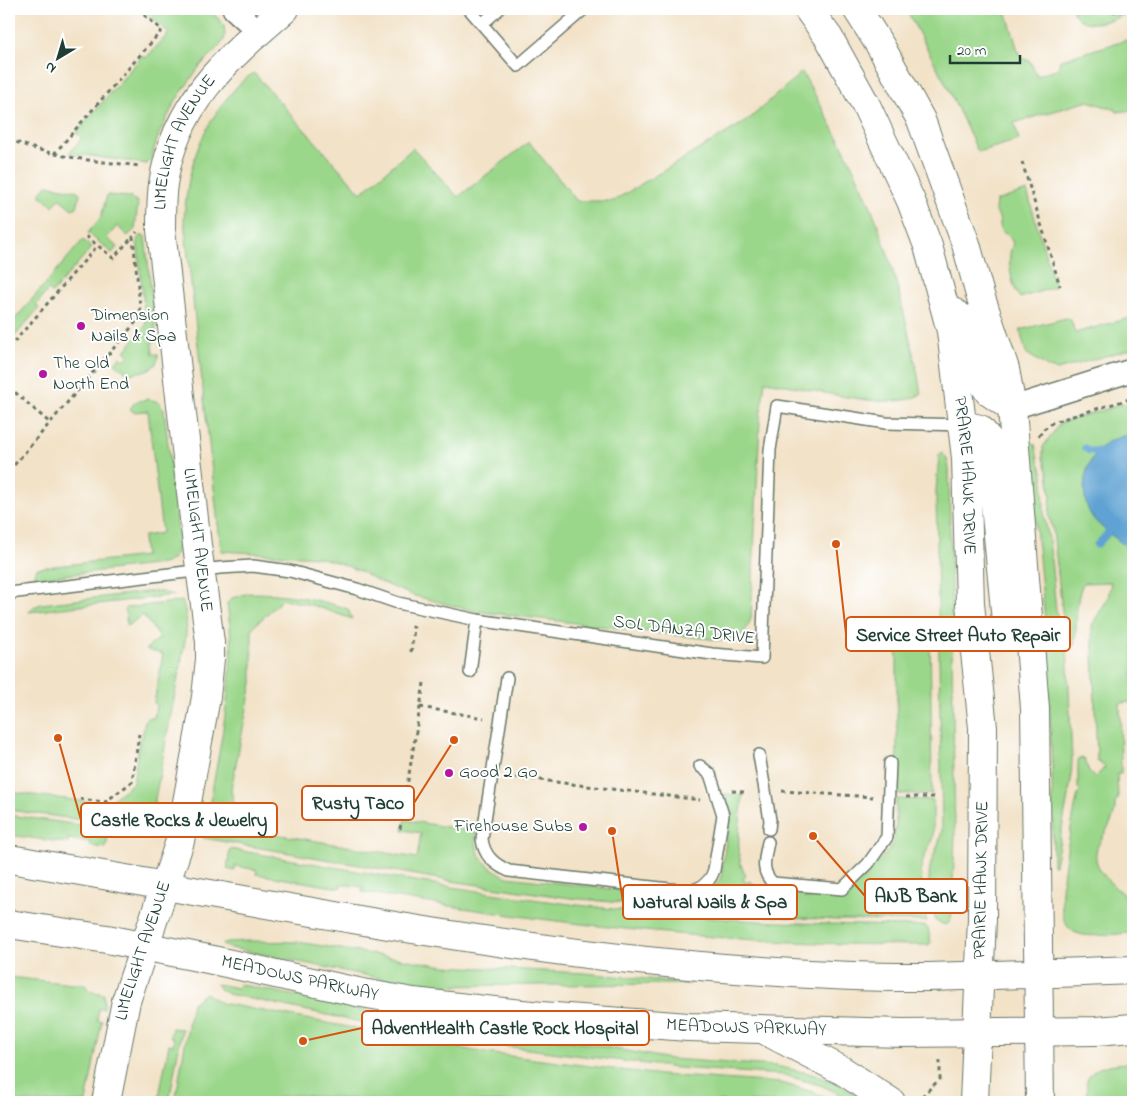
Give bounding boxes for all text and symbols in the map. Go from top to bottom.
north arrow [32,32,82,82]
scale bar [950,32,1020,64]
text: 20 m [957,40,987,62]
text: N [41,56,61,78]
street label: LIMELIGHT AVENUE [148,69,223,210]
place label: Dimension Nails & Spa [90,303,177,350]
marker: Dimension Nails & Spa [75,320,87,332]
place label: The Old North End [53,351,129,398]
marker: The Old North End [37,368,49,380]
street label: PRAIRIE HAWK DRIVE [946,395,982,555]
street label: LIMELIGHT AVENUE [175,466,219,614]
street label: SOL DANZA DRIVE [612,609,756,653]
callout: Service Street Auto Repair [846,617,1070,651]
text: Service Street Auto Repair [856,623,1061,650]
place label: Good 2 Go [459,760,538,786]
marker: Good 2 Go [443,767,455,779]
callout: Rusty Taco [302,786,414,820]
text: Rusty Taco [312,791,404,820]
street label: PRAIRIE HAWK DRIVE [968,800,996,960]
callout: Castle Rocks & Jewelry [81,803,277,837]
text: Castle Rocks & Jewelry [91,808,268,837]
place label: Firehouse Subs [453,814,573,840]
marker: Firehouse Subs [577,821,589,833]
street label: LIMELIGHT AVENUE [109,878,179,1023]
callout: ANB Bank [865,879,967,913]
text: ANB Bank [875,884,958,911]
callout: Natural Nails & Spa [623,885,797,919]
text: Natural Nails & Spa [633,890,787,917]
street label: MEADOWS PARKWAY [219,949,381,1009]
callout: AdventHealth Castle Rock Hospital [362,1011,649,1045]
street label: MEADOWS PARKWAY [665,1012,828,1044]
text: AdventHealth Castle Rock Hospital [372,1016,639,1043]

